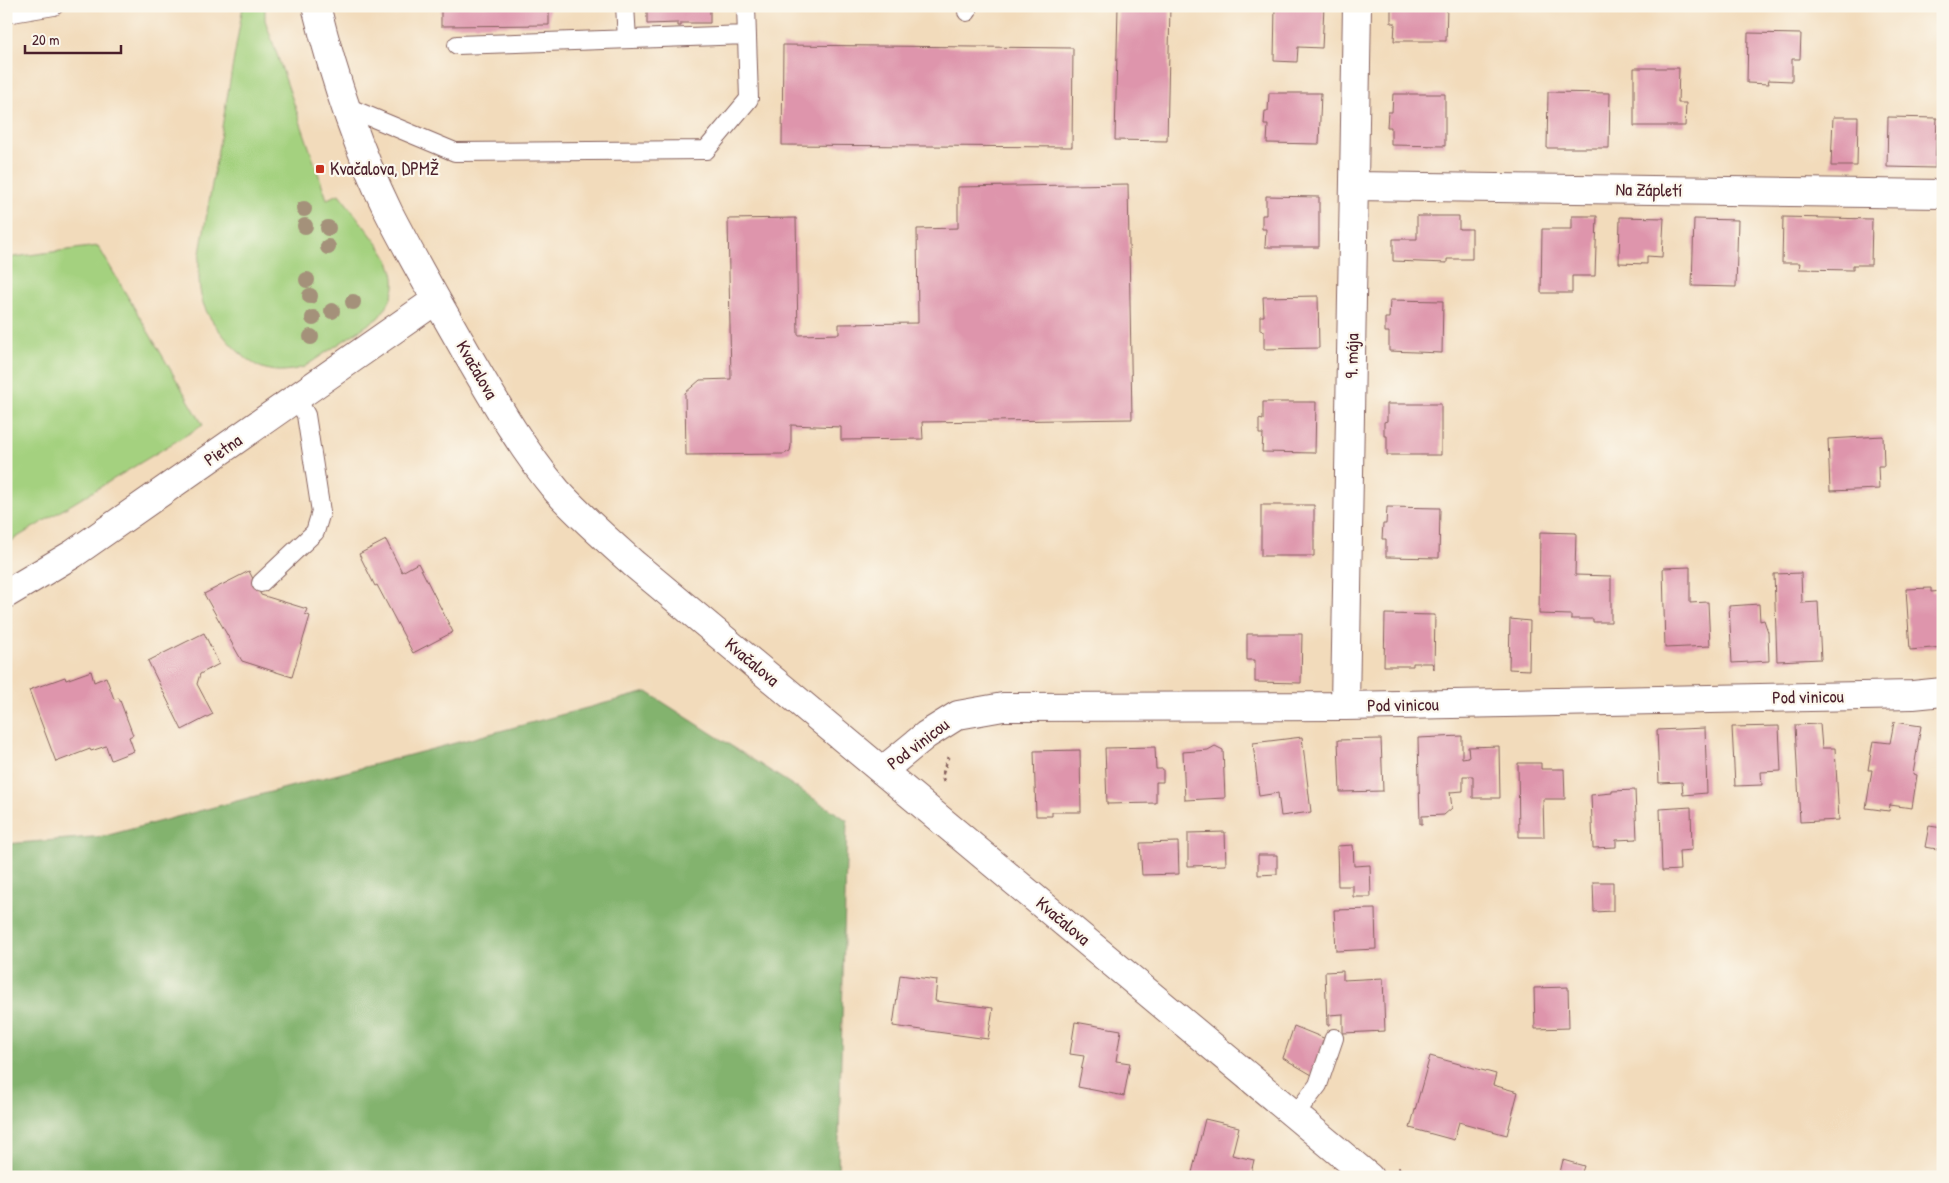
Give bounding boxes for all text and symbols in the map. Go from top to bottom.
scale bar [25,22,121,54]
text: 20 m [32,29,59,50]
place label: Kvačalova, DPMŽ [330,156,439,181]
marker: Kvačalova, DPMŽ [314,163,326,175]
street label: Na Zápletí [1615,176,1683,203]
street label: 9. mája [1339,333,1364,379]
street label: Kvačalova [451,336,504,404]
street label: Pietna [199,428,247,472]
street label: Kvačalova [720,631,785,692]
street label: Pod vinicou [1772,683,1844,710]
street label: Pod vinicou [1367,691,1439,718]
street label: Pod vinicou [881,712,954,775]
street label: Kvačalova [1031,890,1096,951]

